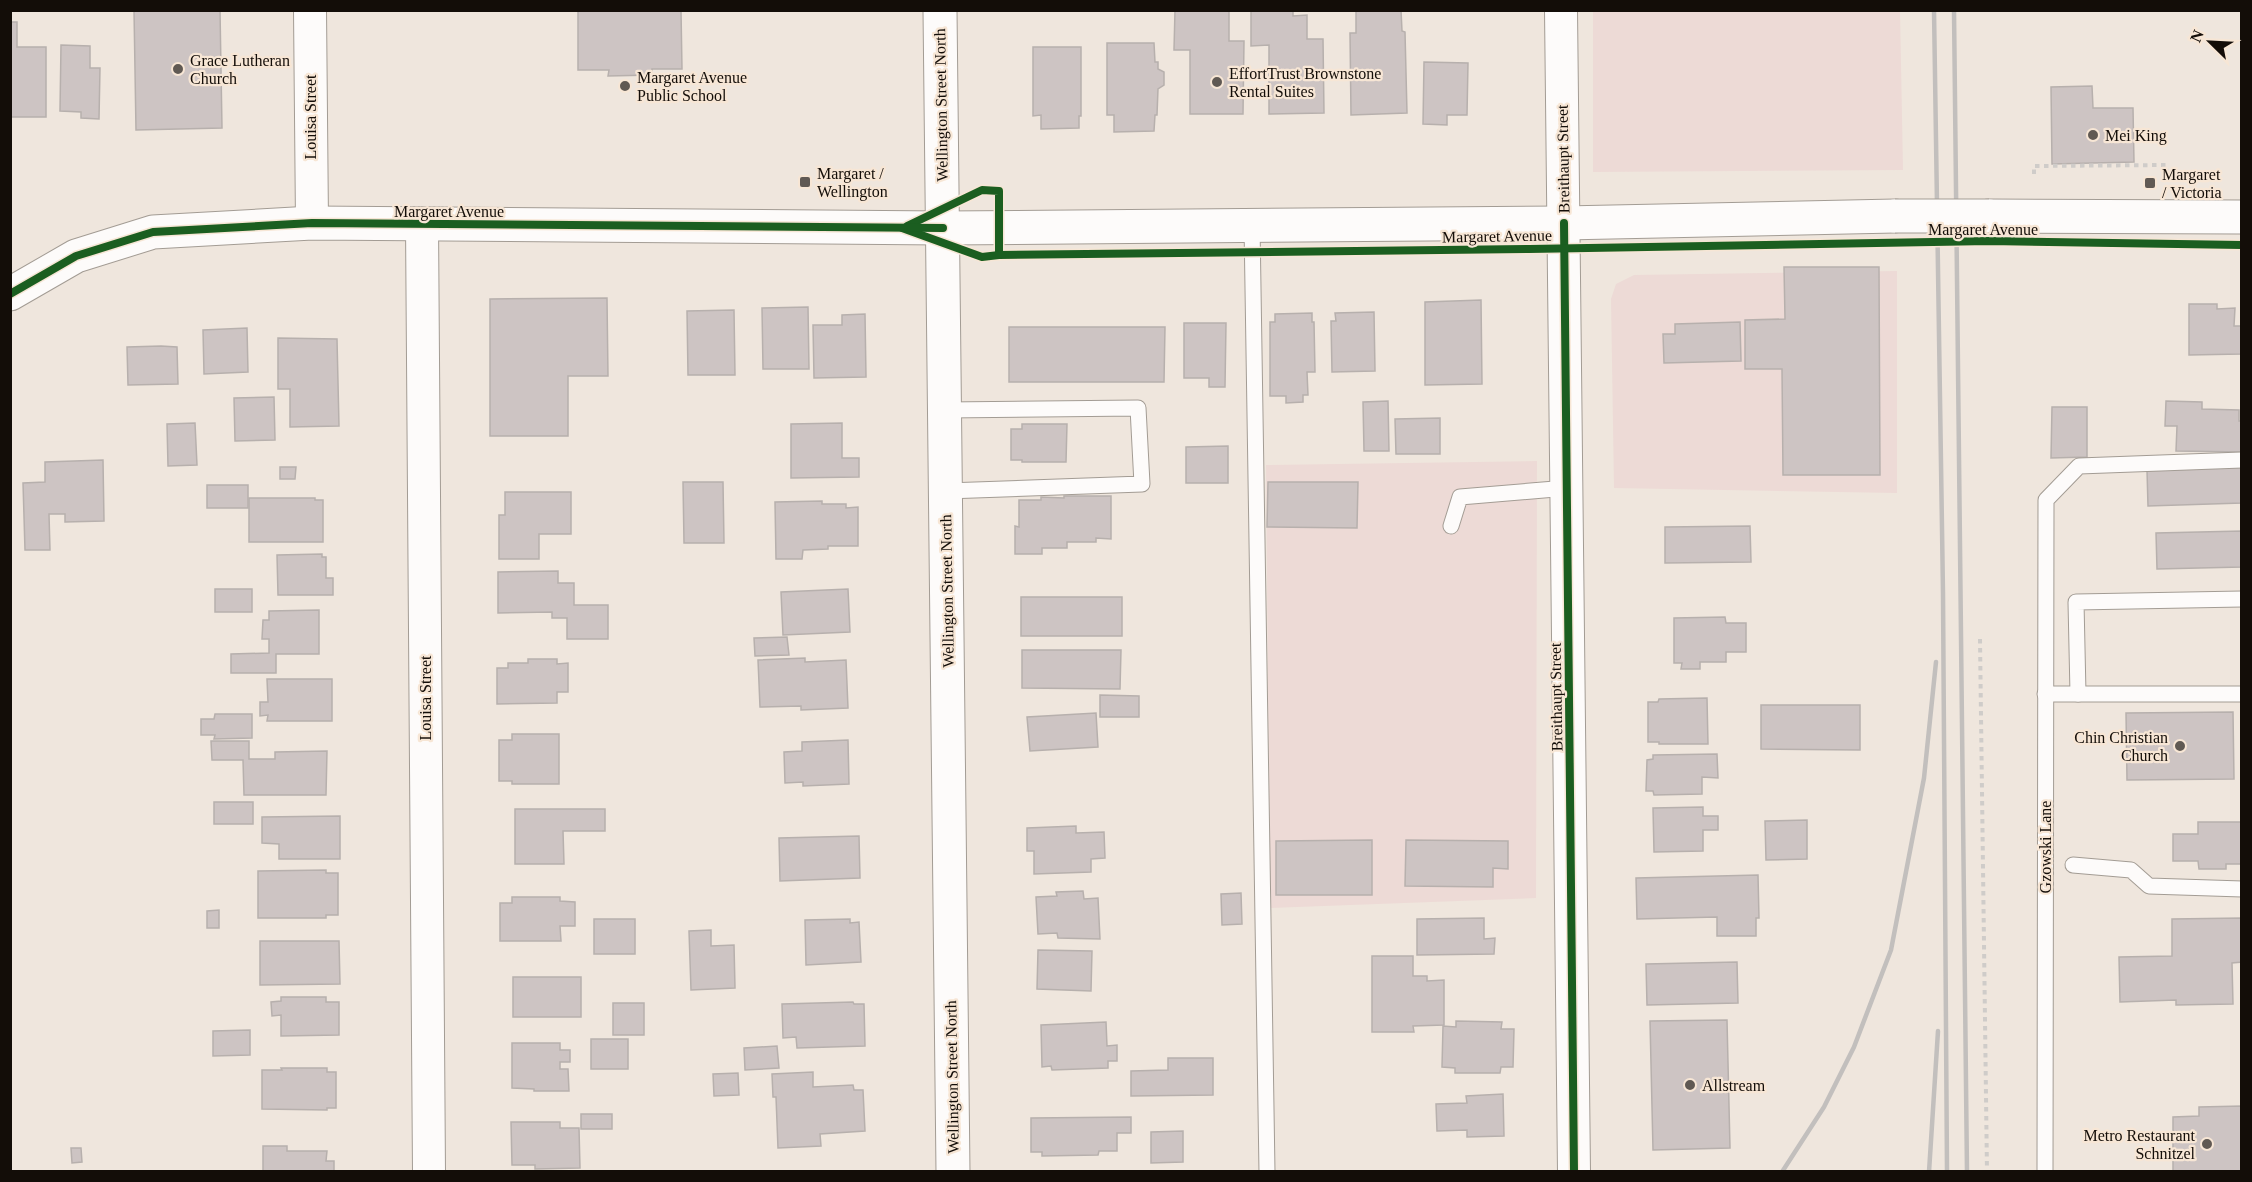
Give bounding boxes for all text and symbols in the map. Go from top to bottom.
north arrow [2180,12,2240,72]
text: N [2187,27,2207,45]
street label: Wellington Street North [931,28,952,182]
place label: Grace Lutheran Church [190,52,290,87]
marker: Grace Lutheran Church [171,62,185,76]
place label: EffortTrust Brownstone Rental Suites [1229,65,1381,100]
place label: Margaret Avenue Public School [637,69,747,104]
street label: Louisa Street [302,74,319,159]
marker: EffortTrust Brownstone Rental Suites [1210,75,1224,89]
marker: Margaret Avenue Public School [618,79,632,93]
street label: Breithaupt Street [1554,104,1573,214]
place label: Mei King [2105,127,2167,145]
marker: Mei King [2086,128,2100,142]
place label: Margaret / Wellington [817,165,888,201]
place label: Margaret / Victoria [2162,166,2222,201]
marker: Margaret / Wellington [798,175,812,189]
marker: Margaret / Victoria [2143,176,2157,190]
street label: Margaret Avenue [394,203,504,221]
street label: Margaret Avenue [1928,221,2038,239]
street label: Margaret Avenue [1442,227,1552,246]
street label: Wellington Street North [937,514,958,668]
street label: Breithaupt Street [1547,642,1566,752]
street label: Louisa Street [417,655,434,740]
place label: Chin Christian Church [2074,729,2168,764]
marker: Chin Christian Church [2173,739,2187,753]
street label: Gzowski Lane [2037,801,2054,893]
street label: Wellington Street North [942,1000,963,1154]
place label: Allstream [1702,1077,1766,1094]
marker: Allstream [1683,1078,1697,1092]
place label: Metro Restaurant Schnitzel [2083,1127,2196,1162]
marker: Metro Restaurant Schnitzel [2200,1137,2214,1151]

